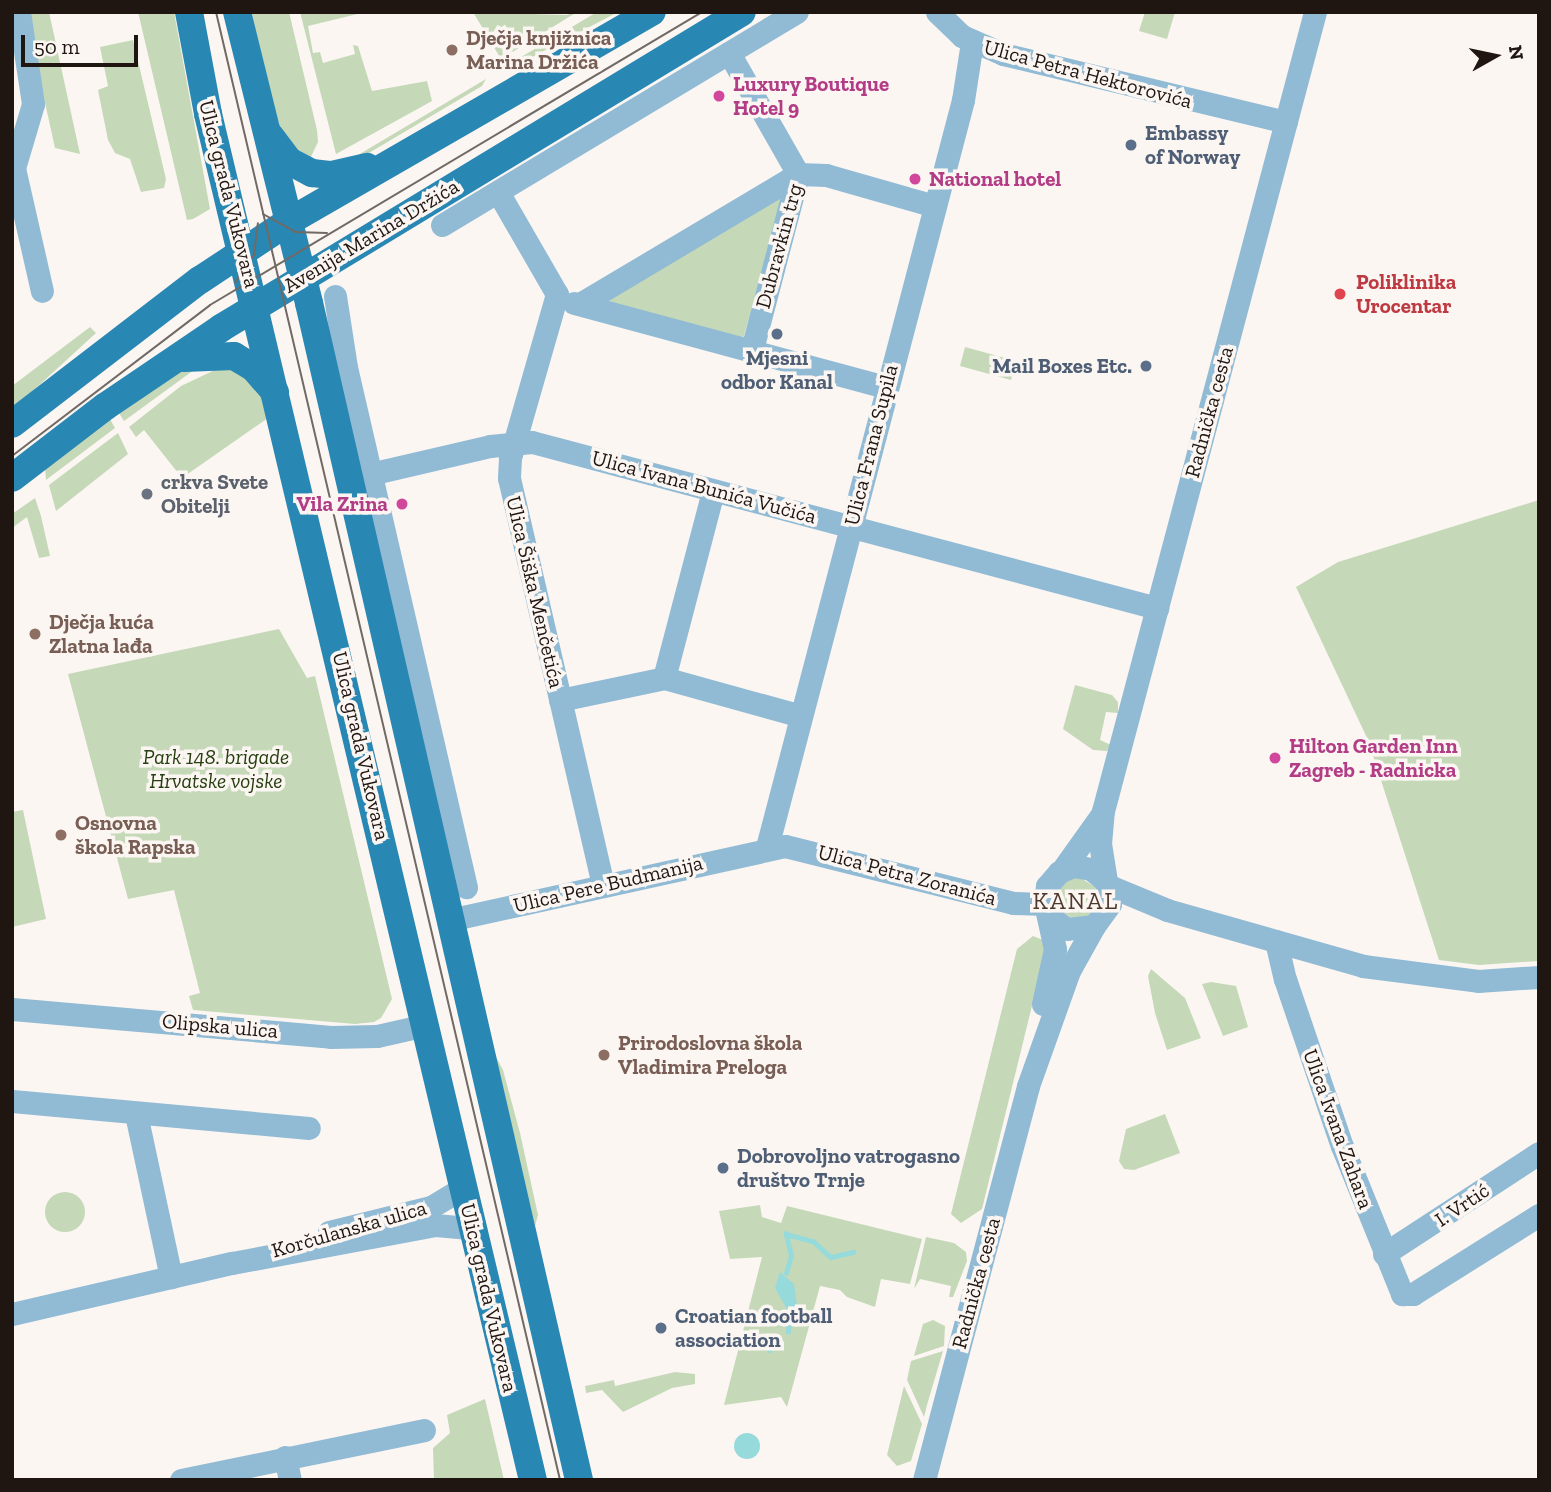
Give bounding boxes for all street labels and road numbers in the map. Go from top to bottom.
street label: Ulica Petra Hektorovića [981,34,1195,114]
street label: Ulica grada Vukovara [193,97,265,291]
street label: Avenija Marina Držića [279,174,463,298]
street label: Dubravkin trg [750,181,808,311]
street label: Radnička cesta [1179,344,1239,480]
street label: Ulica Frana Supila [839,362,903,528]
street label: Ulica Ivana Bunića Vučića [589,445,819,529]
street label: Ulica Šiška Menčetića [501,494,569,690]
street label: Ulica grada Vukovara [327,649,395,843]
street label: Ulica Petra Zoranića [815,839,999,911]
street label: Ulica Pere Budmanija [511,850,705,918]
street label: Olipska ulica [161,1008,279,1044]
street label: Ulica Ivana Zahara [1297,1046,1379,1212]
street label: I. Vrtić [1430,1178,1494,1232]
street label: Korčulanska ulica [269,1195,429,1263]
street label: Ulica grada Vukovara [455,1201,523,1395]
street label: Radnička cesta [946,1215,1006,1351]

